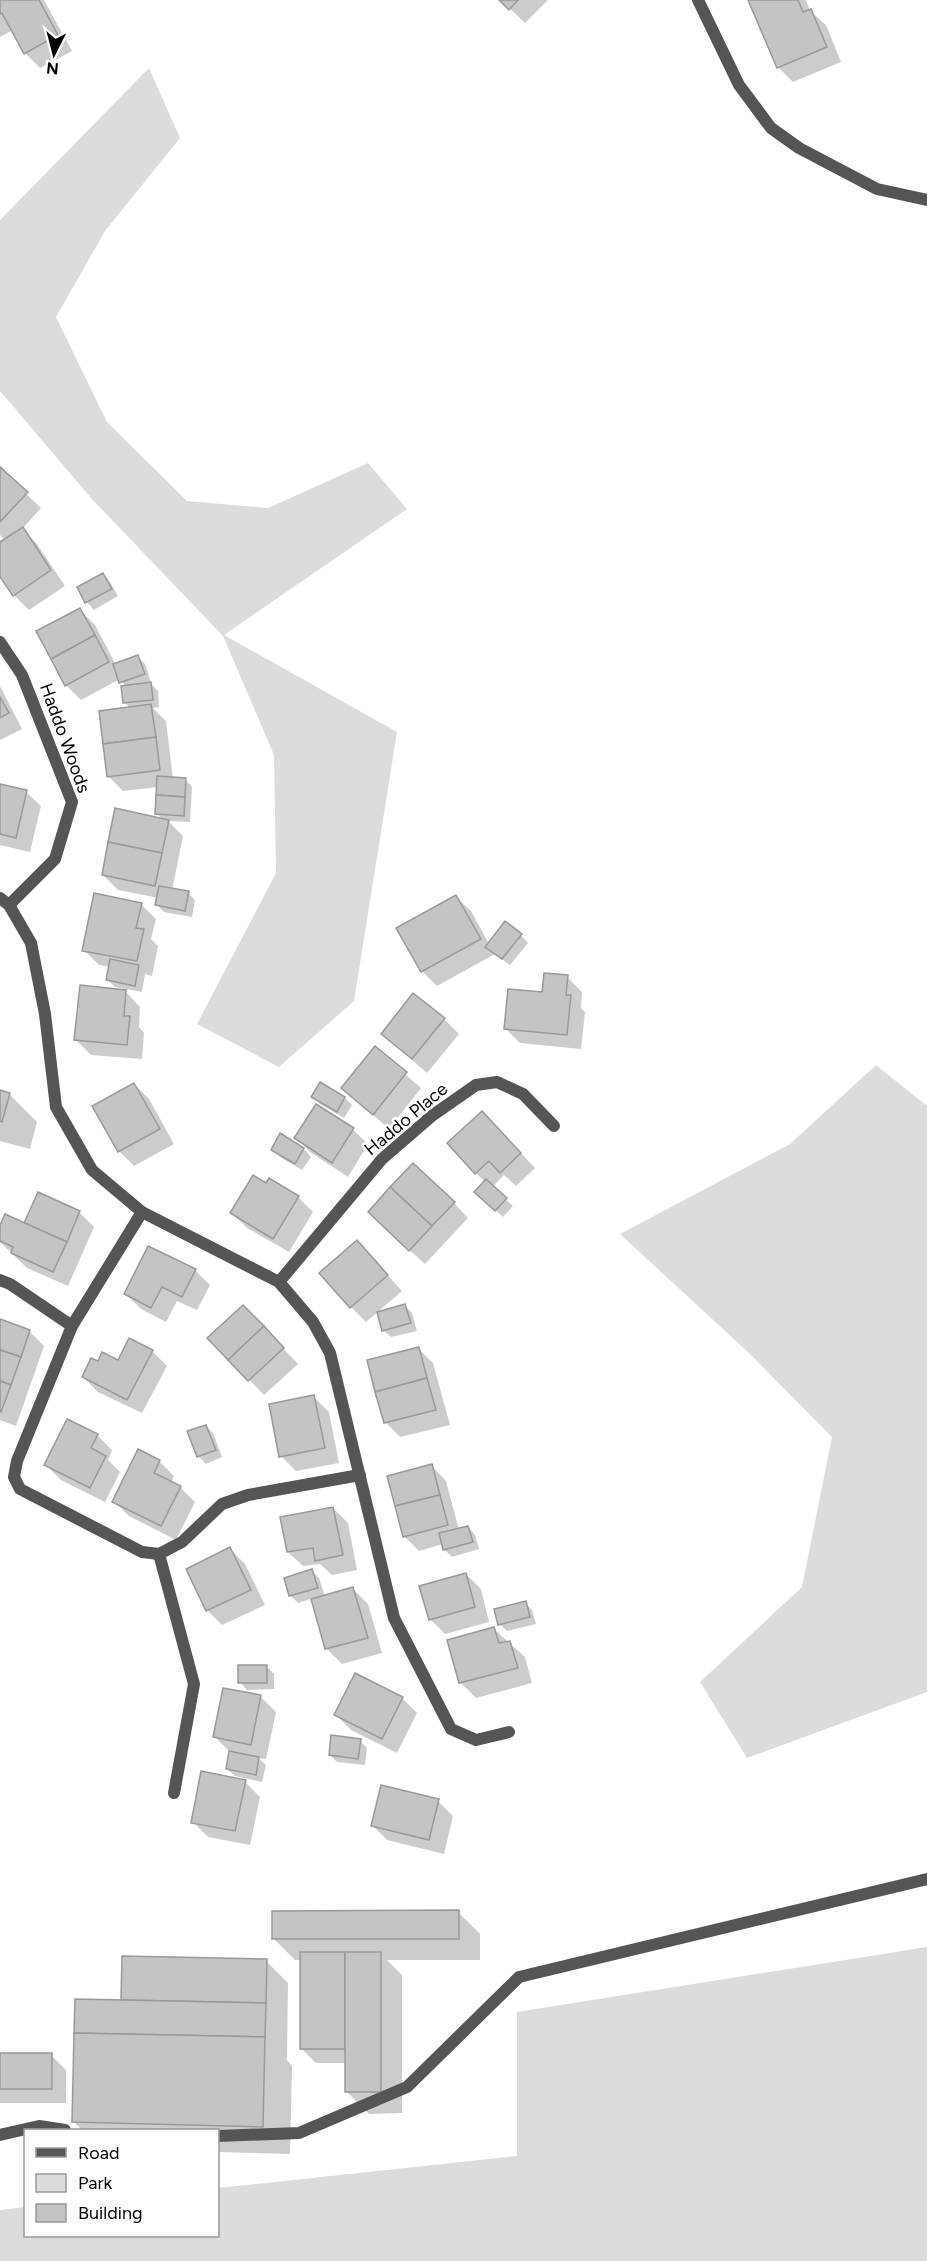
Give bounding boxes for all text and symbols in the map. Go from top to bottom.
north arrow [24,24,84,84]
text: N [45,58,60,79]
street label: Haddo Woods [35,680,95,796]
street label: Haddo Place [360,1078,452,1160]
legend [24,2129,219,2237]
text: Road [78,2142,119,2164]
text: Park [78,2172,113,2194]
text: Building [78,2202,143,2224]

